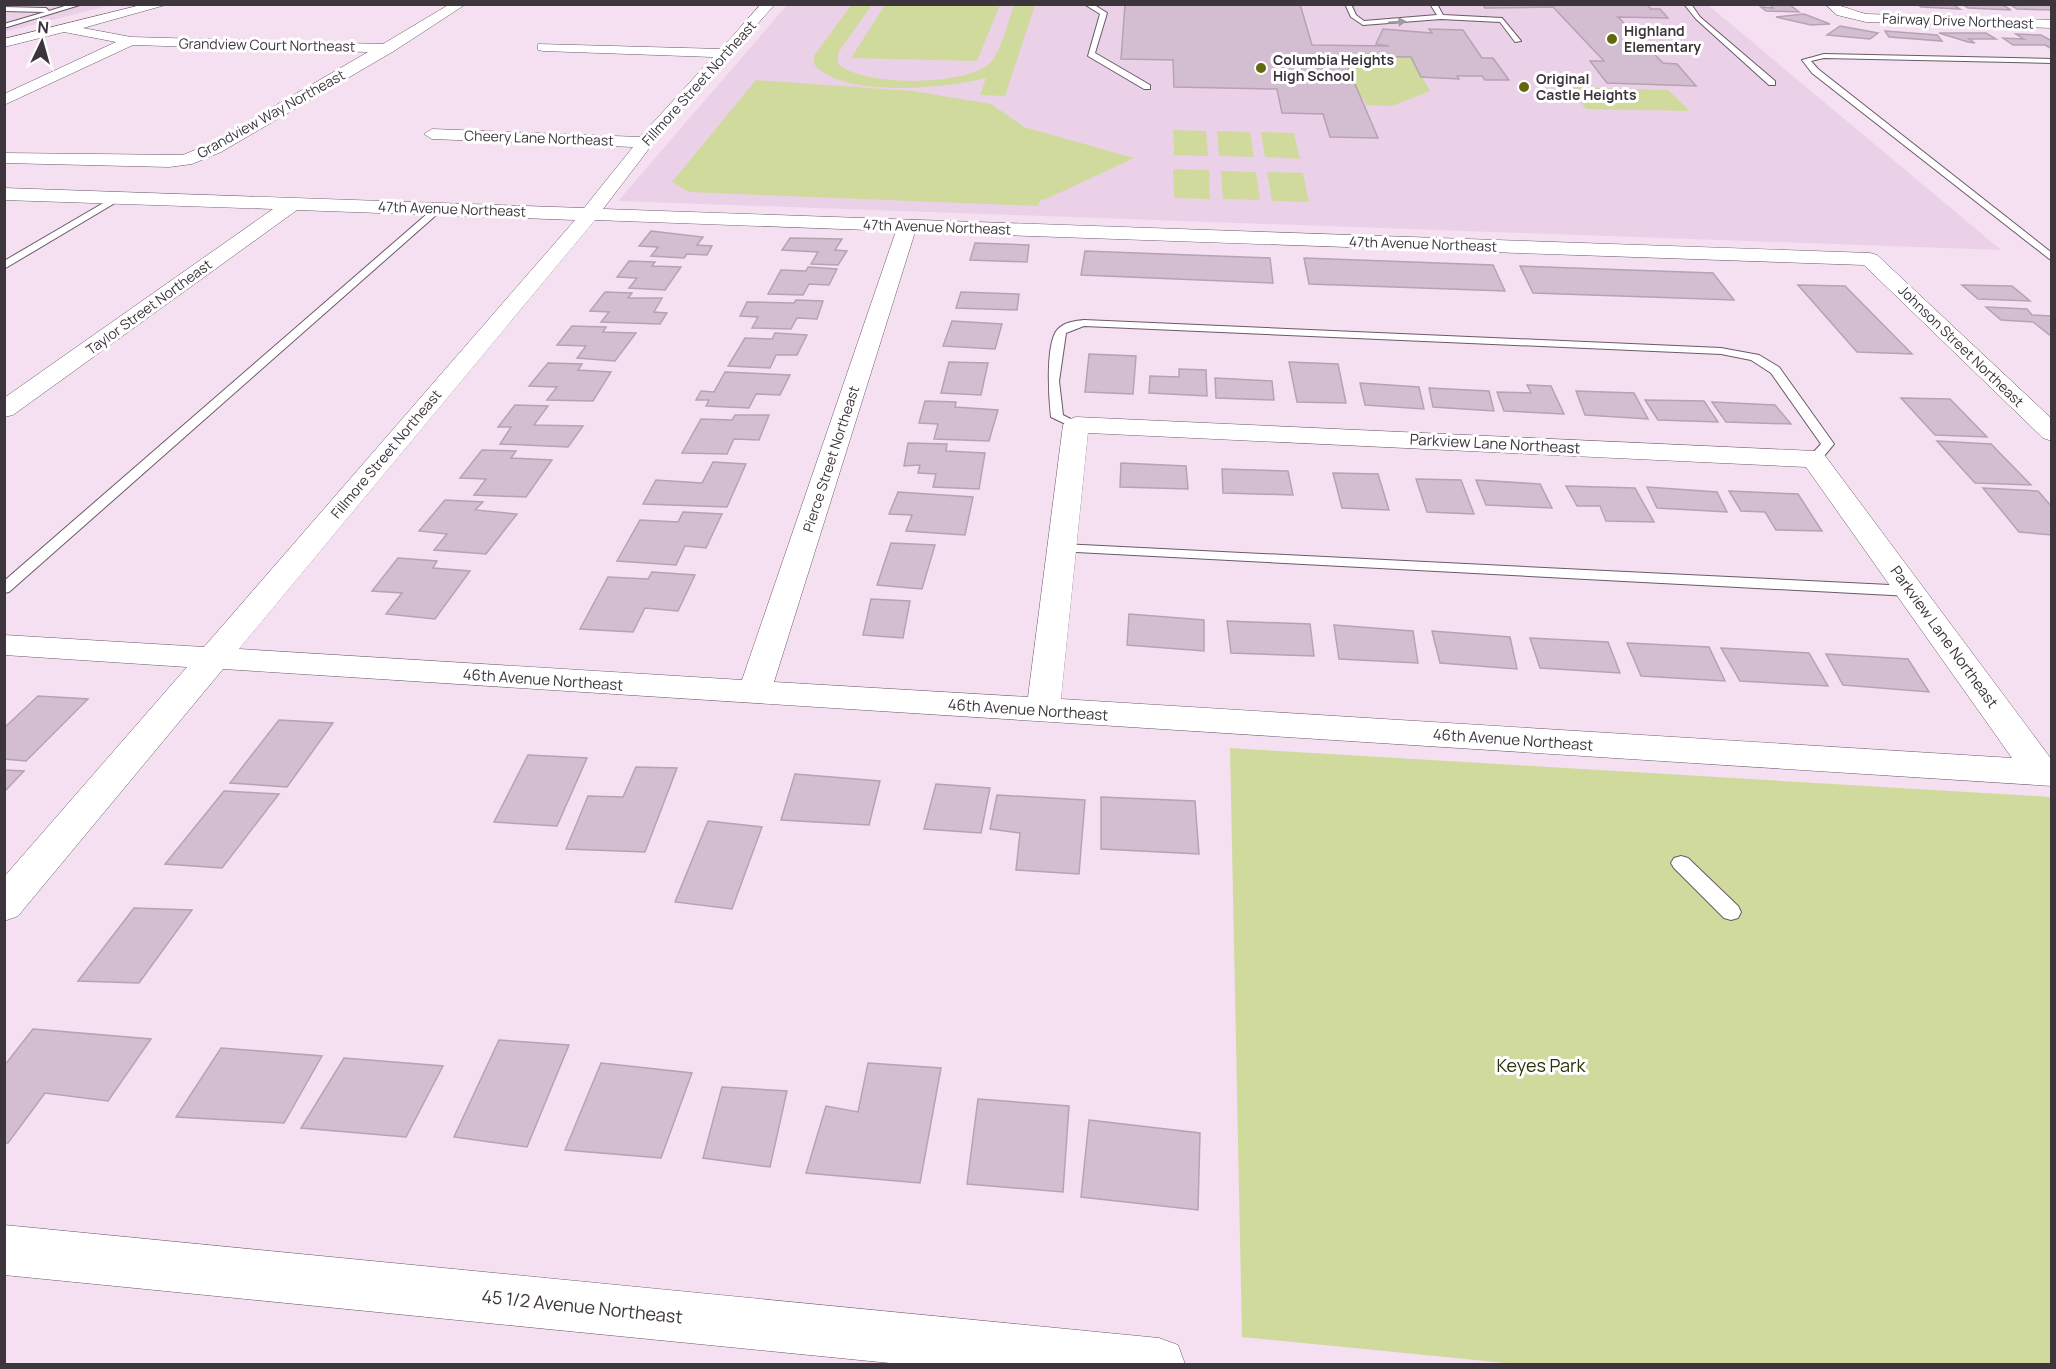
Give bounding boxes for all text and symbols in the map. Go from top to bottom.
street label: Fairway Drive Northeast [1882,8,2035,33]
north arrow [12,12,72,72]
text: N [37,16,50,39]
street label: Fillmore Street Northeast [637,16,760,149]
one-way arrow [1387,17,1406,26]
place label: Highland Elementary [1624,21,1701,56]
marker: Highland Elementary [1605,32,1619,46]
street label: Grandview Court Northeast [179,33,356,56]
place label: Columbia Heights High School [1273,50,1395,85]
marker: Columbia Heights High School [1254,61,1268,75]
street label: Grandview Way Northeast [193,65,348,162]
place label: Original Castle Heights [1536,69,1637,104]
marker: Original Castle Heights [1517,80,1531,94]
street label: Cheery Lane Northeast [464,125,615,150]
street label: 47th Avenue Northeast [378,196,527,221]
street label: 47th Avenue Northeast [863,214,1012,239]
street label: 47th Avenue Northeast [1349,231,1498,256]
street label: Taylor Street Northeast [82,254,216,359]
street label: Johnson Street Northeast [1894,281,2029,411]
street label: Pierce Street Northeast [798,383,863,534]
street label: Fillmore Street Northeast [326,385,445,522]
street label: Parkview Lane Northeast [1409,429,1581,458]
street label: Parkview Lane Northeast [1886,561,2003,712]
street label: 46th Avenue Northeast [462,663,624,696]
street label: 46th Avenue Northeast [947,693,1109,726]
street label: 46th Avenue Northeast [1432,723,1594,756]
park label: Keyes Park [1497,1053,1587,1077]
street label: 45 1/2 Avenue Northeast [480,1284,684,1328]

